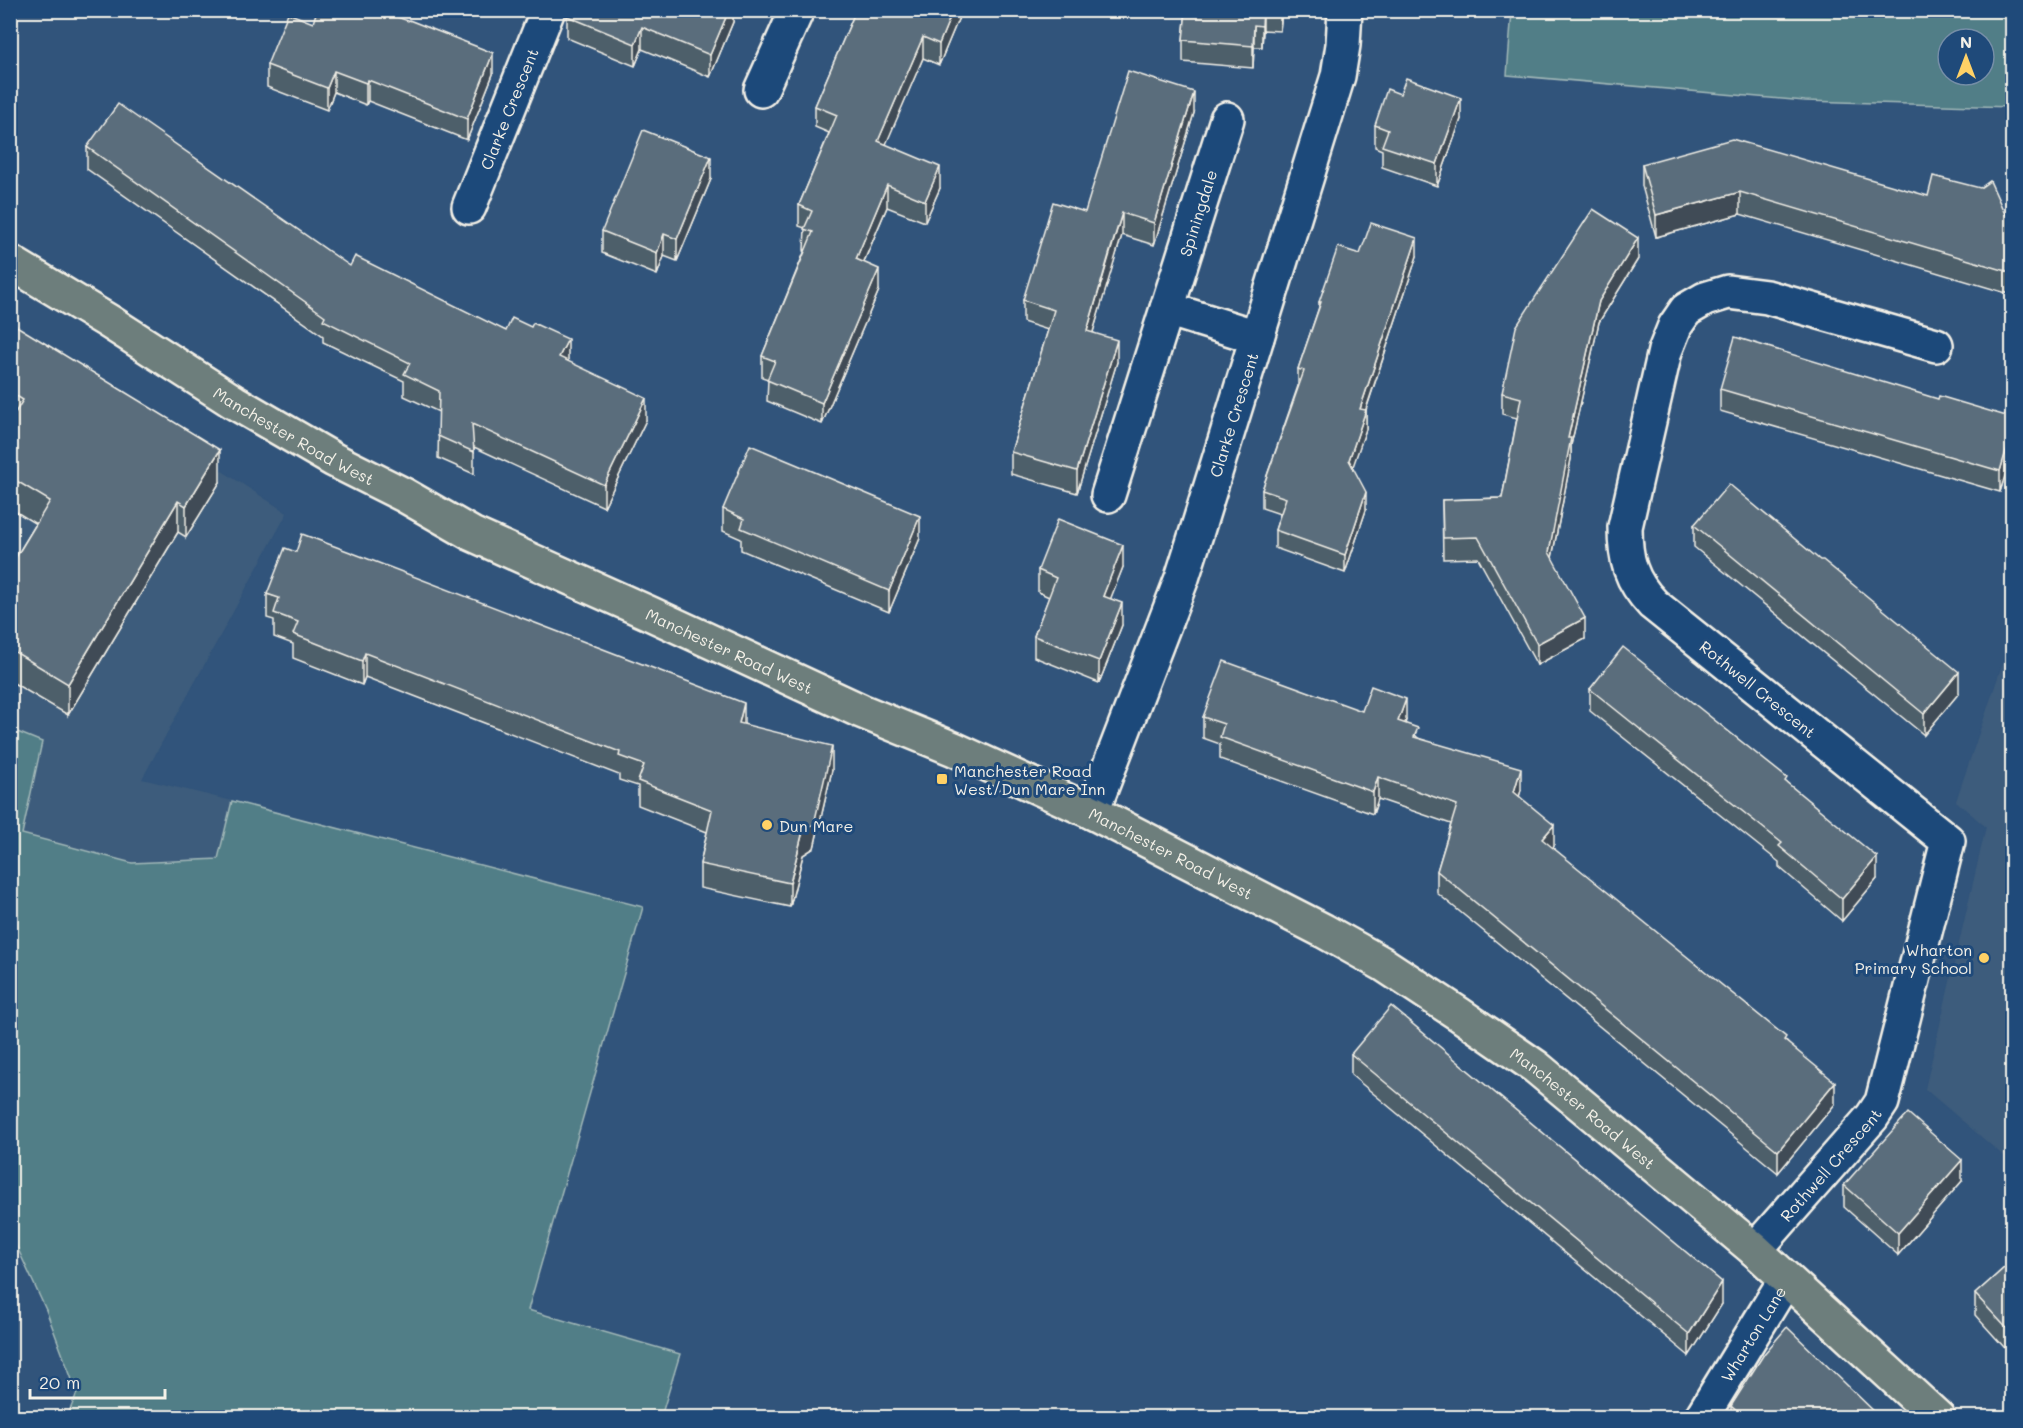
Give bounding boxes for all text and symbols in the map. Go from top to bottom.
north arrow [1936,27,1996,87]
text: N [1960,31,1972,52]
street label: Clarke Crescent [475,45,542,173]
street label: Spiningdale [1174,167,1221,259]
street label: Clarke Crescent [1204,350,1262,479]
street label: Manchester Road West [210,381,378,489]
street label: Manchester Road West [643,603,816,698]
street label: Rothwell Crescent [1696,636,1820,742]
place label: Manchester Road West/Dun Mare Inn [954,760,1105,799]
marker: Manchester Road West/Dun Mare Inn [935,772,949,786]
street label: Manchester Road West [1086,802,1257,903]
place label: Dun Mare [779,815,853,836]
marker: Dun Mare [760,818,774,832]
place label: Wharton Primary School [1855,939,1972,978]
marker: Wharton Primary School [1977,951,1991,965]
street label: Manchester Road West [1506,1042,1660,1173]
street label: Rothwell Crescent [1775,1104,1886,1225]
street label: Wharton Lane [1715,1282,1790,1385]
scale bar [30,1362,165,1400]
text: 20 m [39,1370,80,1394]

